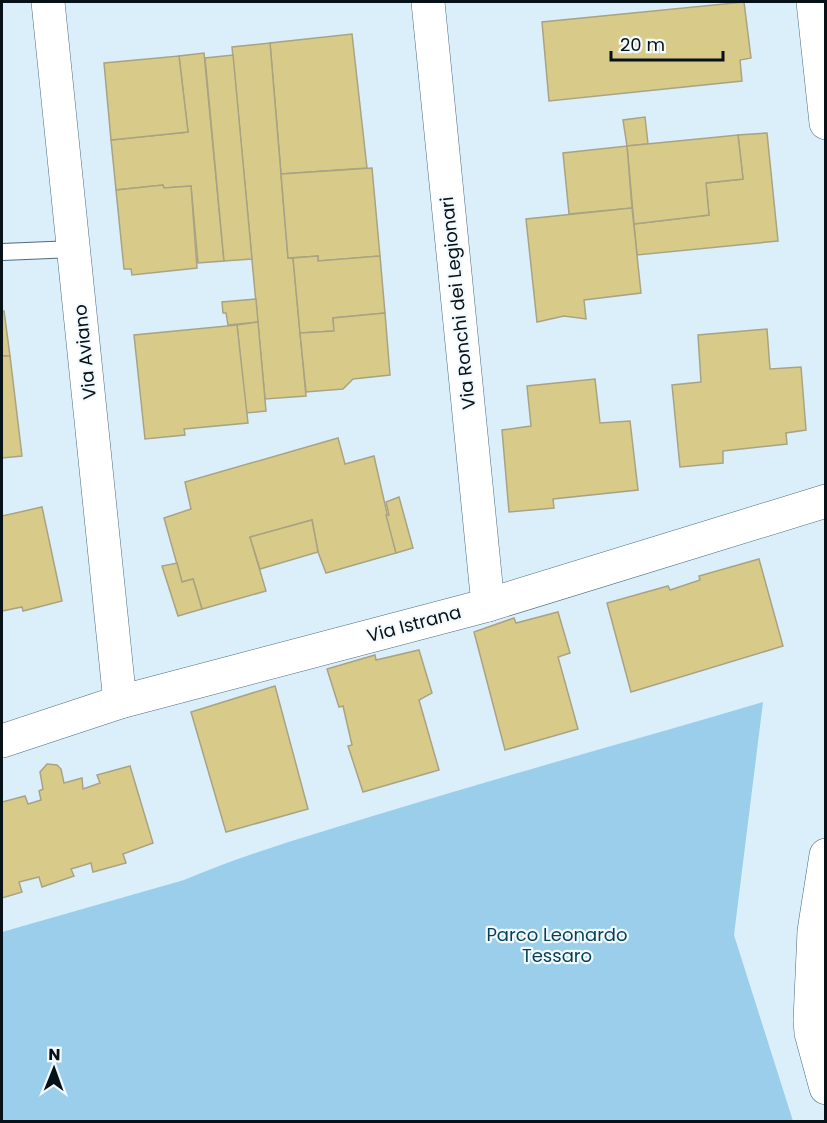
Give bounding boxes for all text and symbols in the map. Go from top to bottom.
scale bar [611,24,724,62]
text: 20 m [620,32,665,57]
street label: Via Ronchi dei Legionari [434,195,481,411]
street label: Via Aviano [67,303,102,401]
street label: Via Istrana [364,599,464,648]
park label: Parco Leonardo Tessaro [486,922,628,968]
north arrow [24,1039,84,1099]
text: N [48,1043,60,1066]

